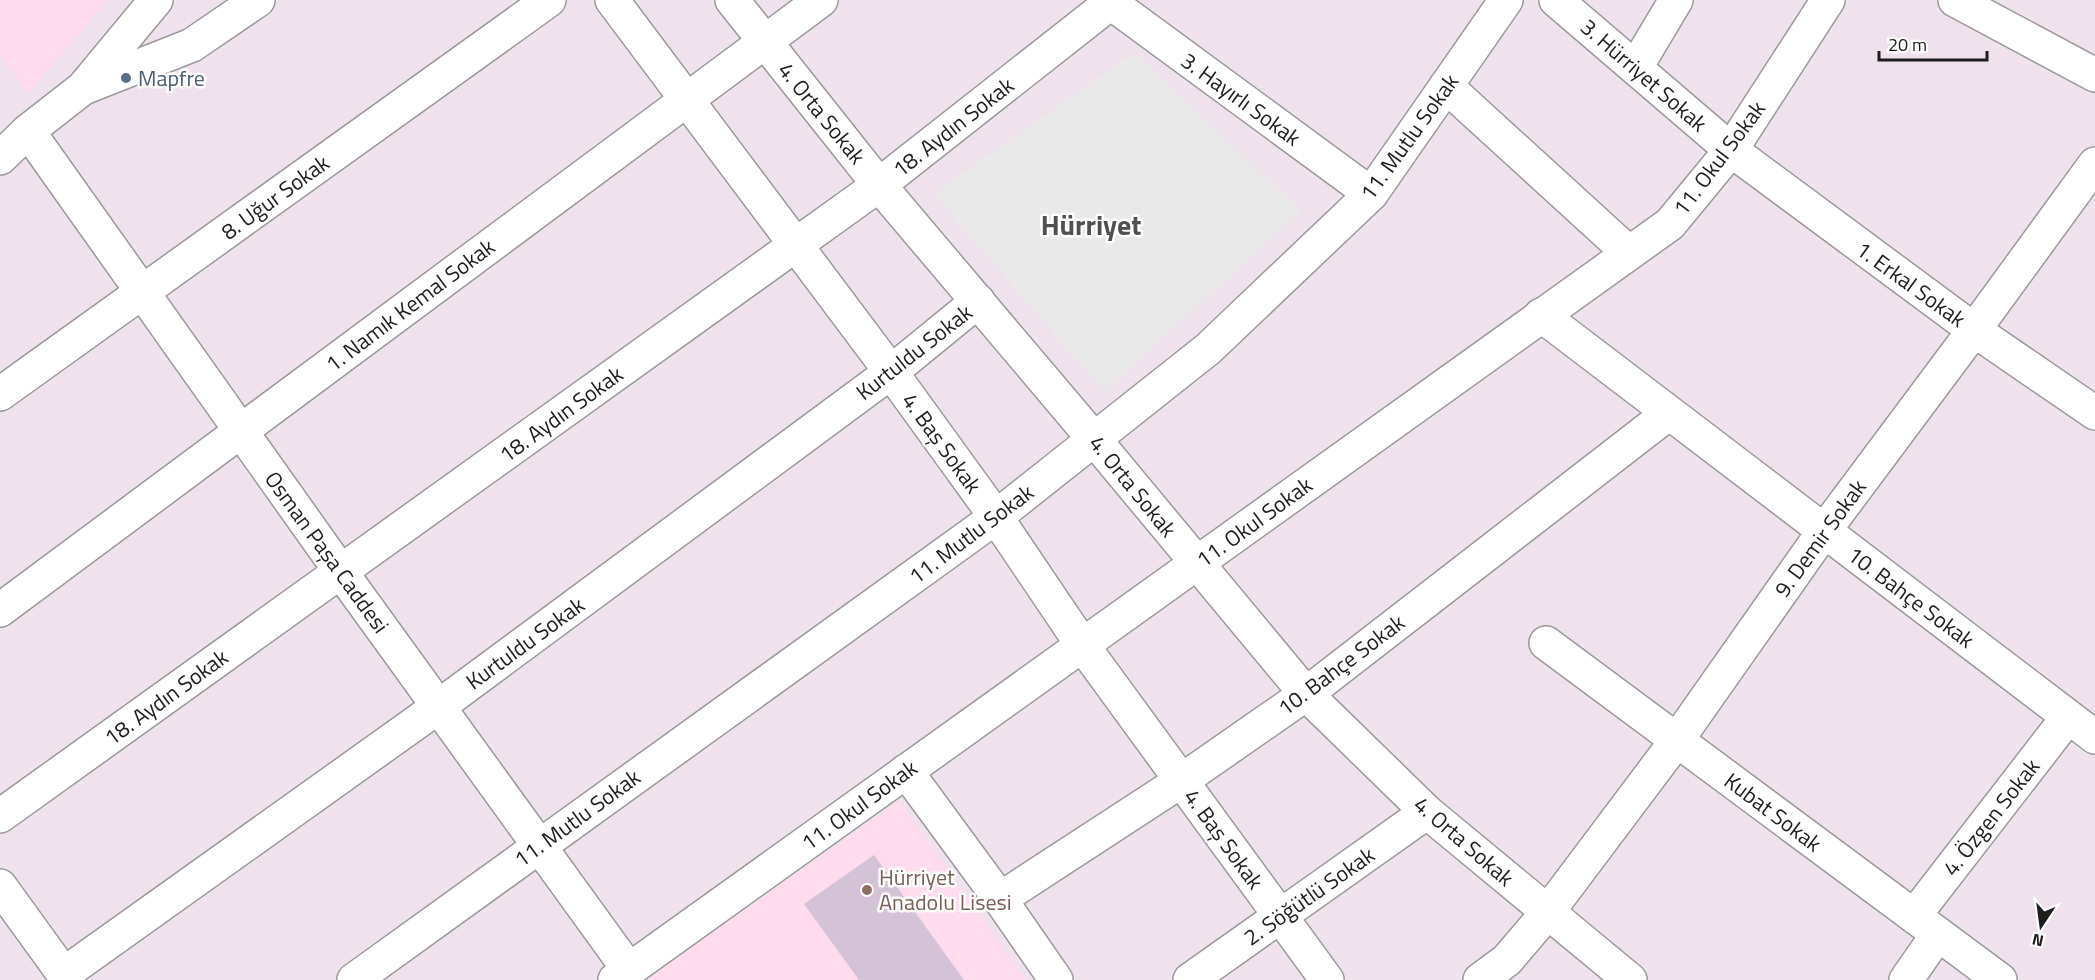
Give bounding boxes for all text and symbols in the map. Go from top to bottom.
street label: 3. Hürriyet Sokak [1573,10,1715,140]
scale bar [1879,24,1987,62]
text: 20 m [1888,31,1927,58]
street label: 3. Hayırlı Sokak [1174,44,1308,154]
street label: 4. Orta Sokak [770,54,874,172]
place label: Mapfre [138,61,205,95]
street label: 11. Mutlu Sokak [1351,66,1467,207]
street label: 18. Aydın Sokak [885,68,1021,185]
marker: Mapfre [119,71,133,85]
street label: 11. Okul Sokak [1664,93,1774,223]
street label: 8. Uğur Sokak [214,146,337,248]
district label: Hürriyet [1041,203,1141,246]
street label: 1. Namık Kemal Sokak [318,230,502,380]
street label: 1. Erkal Sokak [1849,232,1973,336]
street label: Kurtuldu Sokak [848,295,980,408]
street label: 18. Aydın Sokak [492,357,630,471]
street label: 4. Baş Sokak [894,386,990,501]
street label: 4. Orta Sokak [1081,427,1185,545]
street label: Osman Paşa Caddesi [256,464,398,640]
street label: 11. Okul Sokak [1189,468,1320,576]
street label: 9. Demir Sokak [1766,472,1875,604]
street label: 11. Mutlu Sokak [901,475,1041,593]
street label: 10. Bahçe Sokak [1840,538,1982,656]
street label: Kurtuldu Sokak [458,588,592,698]
street label: 10. Bahçe Sokak [1270,606,1412,724]
street label: 18. Aydın Sokak [97,640,235,754]
street label: 11. Okul Sokak [794,751,925,859]
street label: 4. Özgen Sokak [1934,751,2048,883]
street label: 11. Mutlu Sokak [507,760,648,876]
street label: Kubat Sokak [1717,764,1829,860]
street label: 4. Baş Sokak [1176,782,1272,897]
street label: 4. Orta Sokak [1406,788,1522,895]
street label: 2. Söğütlü Sokak [1236,838,1382,954]
place label: Hürriyet Anadolu Lisesi [879,860,1012,919]
marker: Hürriyet Anadolu Lisesi [860,883,874,897]
north arrow [2011,896,2071,956]
text: N [2030,928,2046,954]

